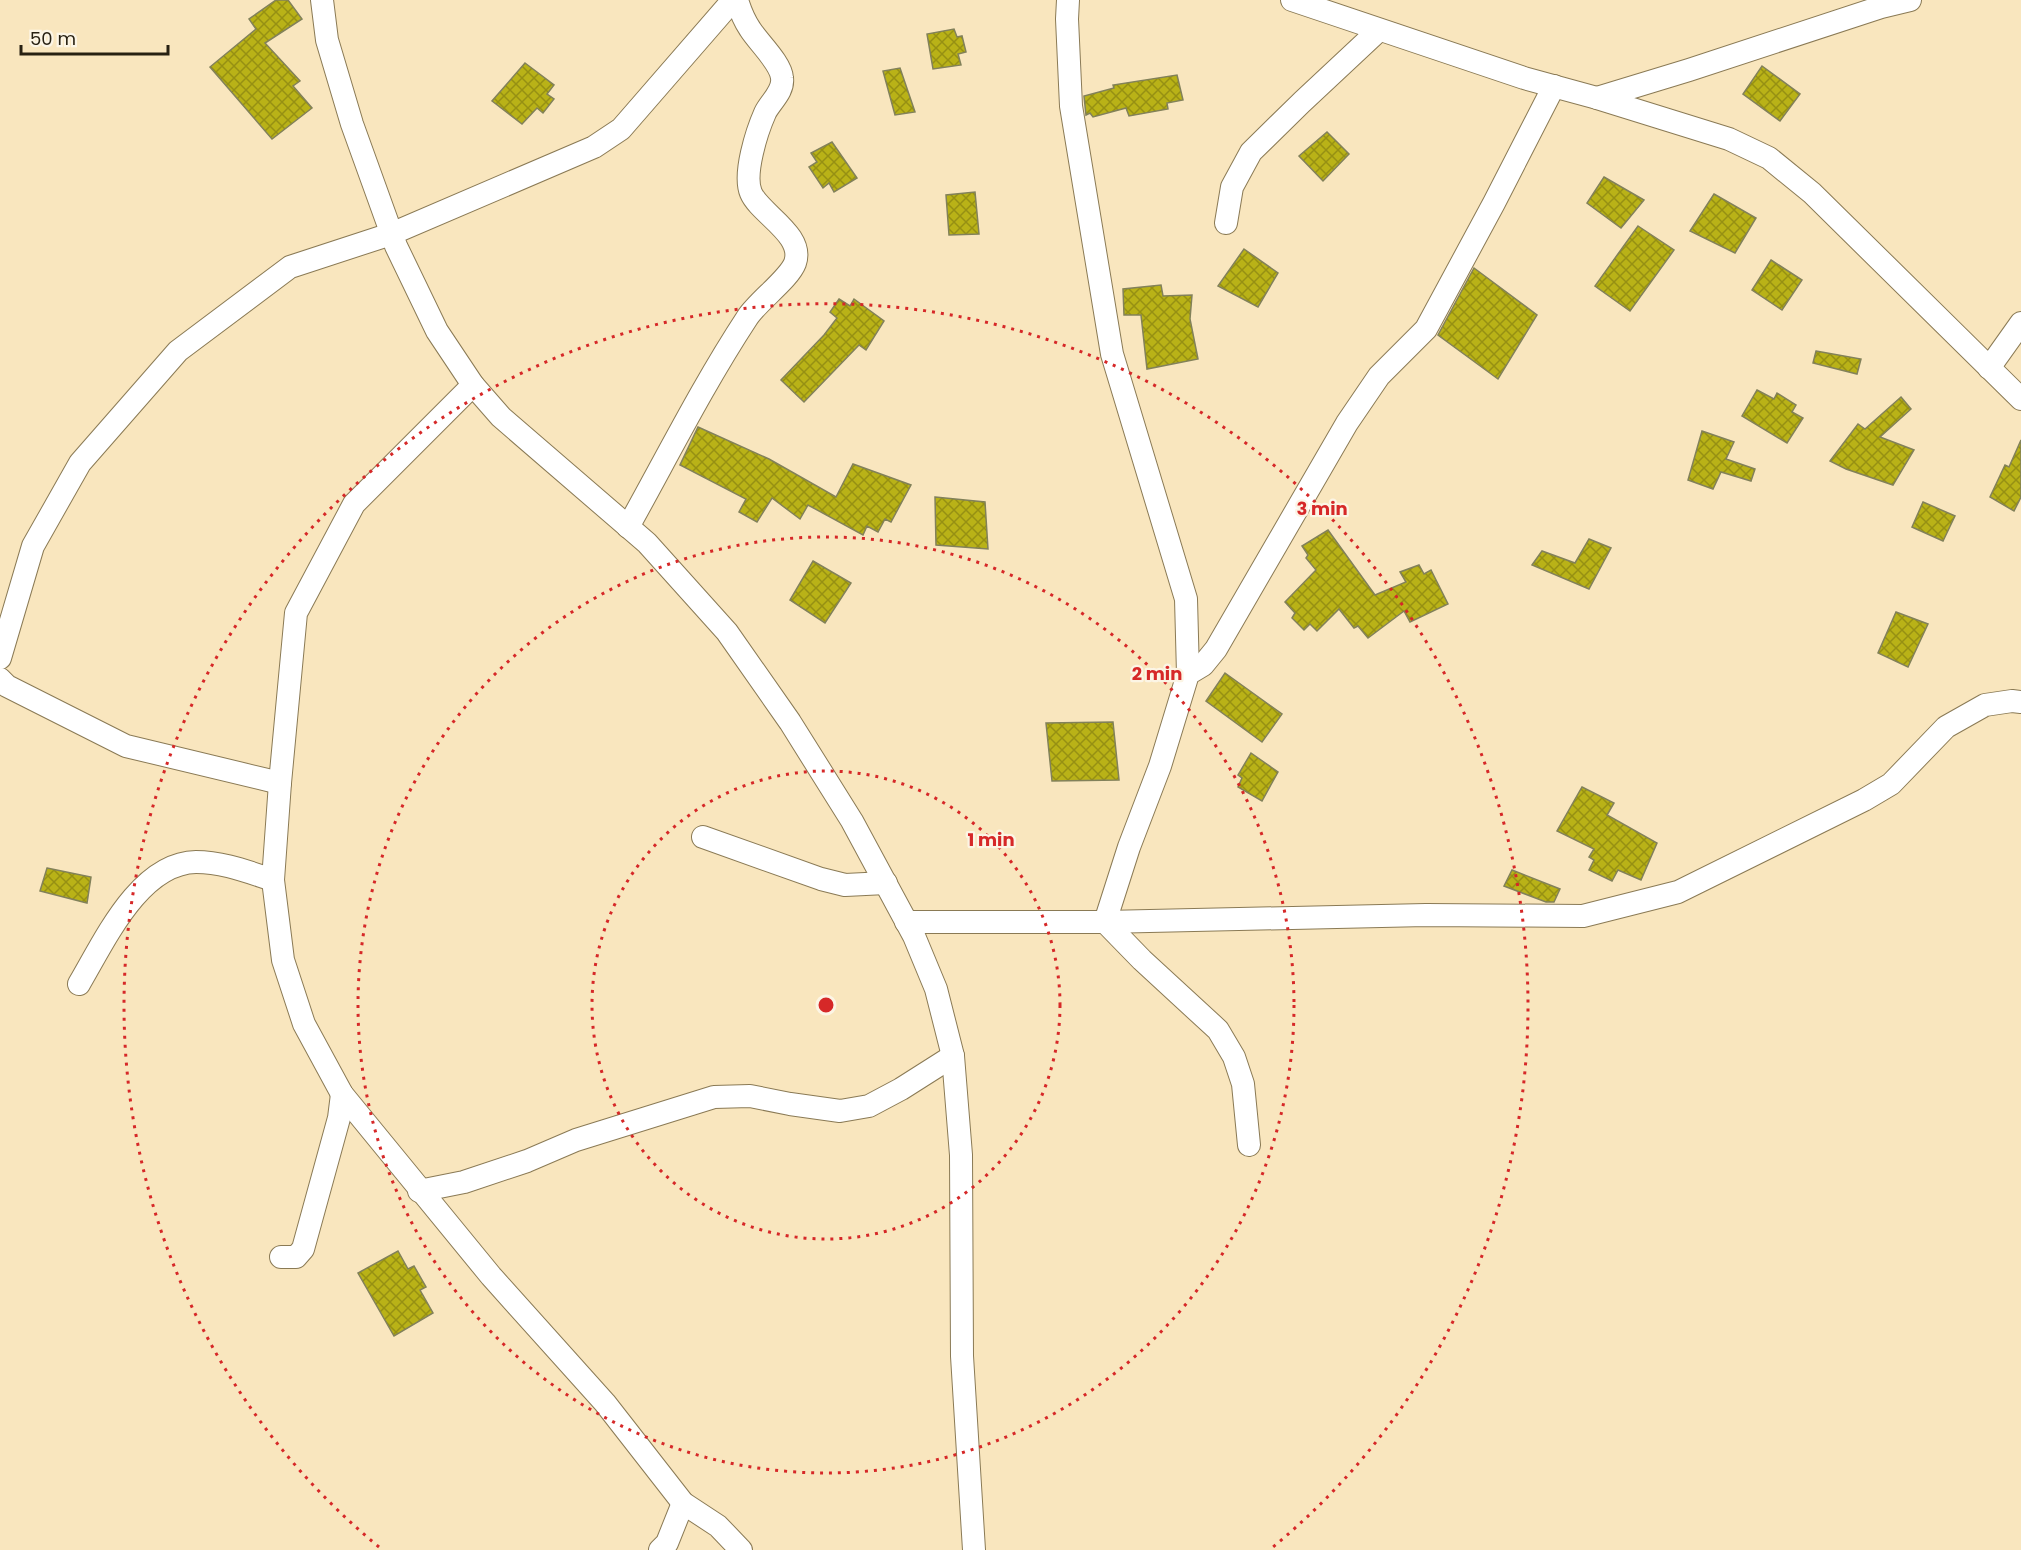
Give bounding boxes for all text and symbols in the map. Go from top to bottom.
scale bar [21,18,168,56]
text: 50 m [30,26,76,51]
text: 3 min [1296,496,1348,521]
text: 2 min [1132,661,1182,686]
text: 1 min [967,827,1015,852]
centre of rings [816,995,836,1015]

